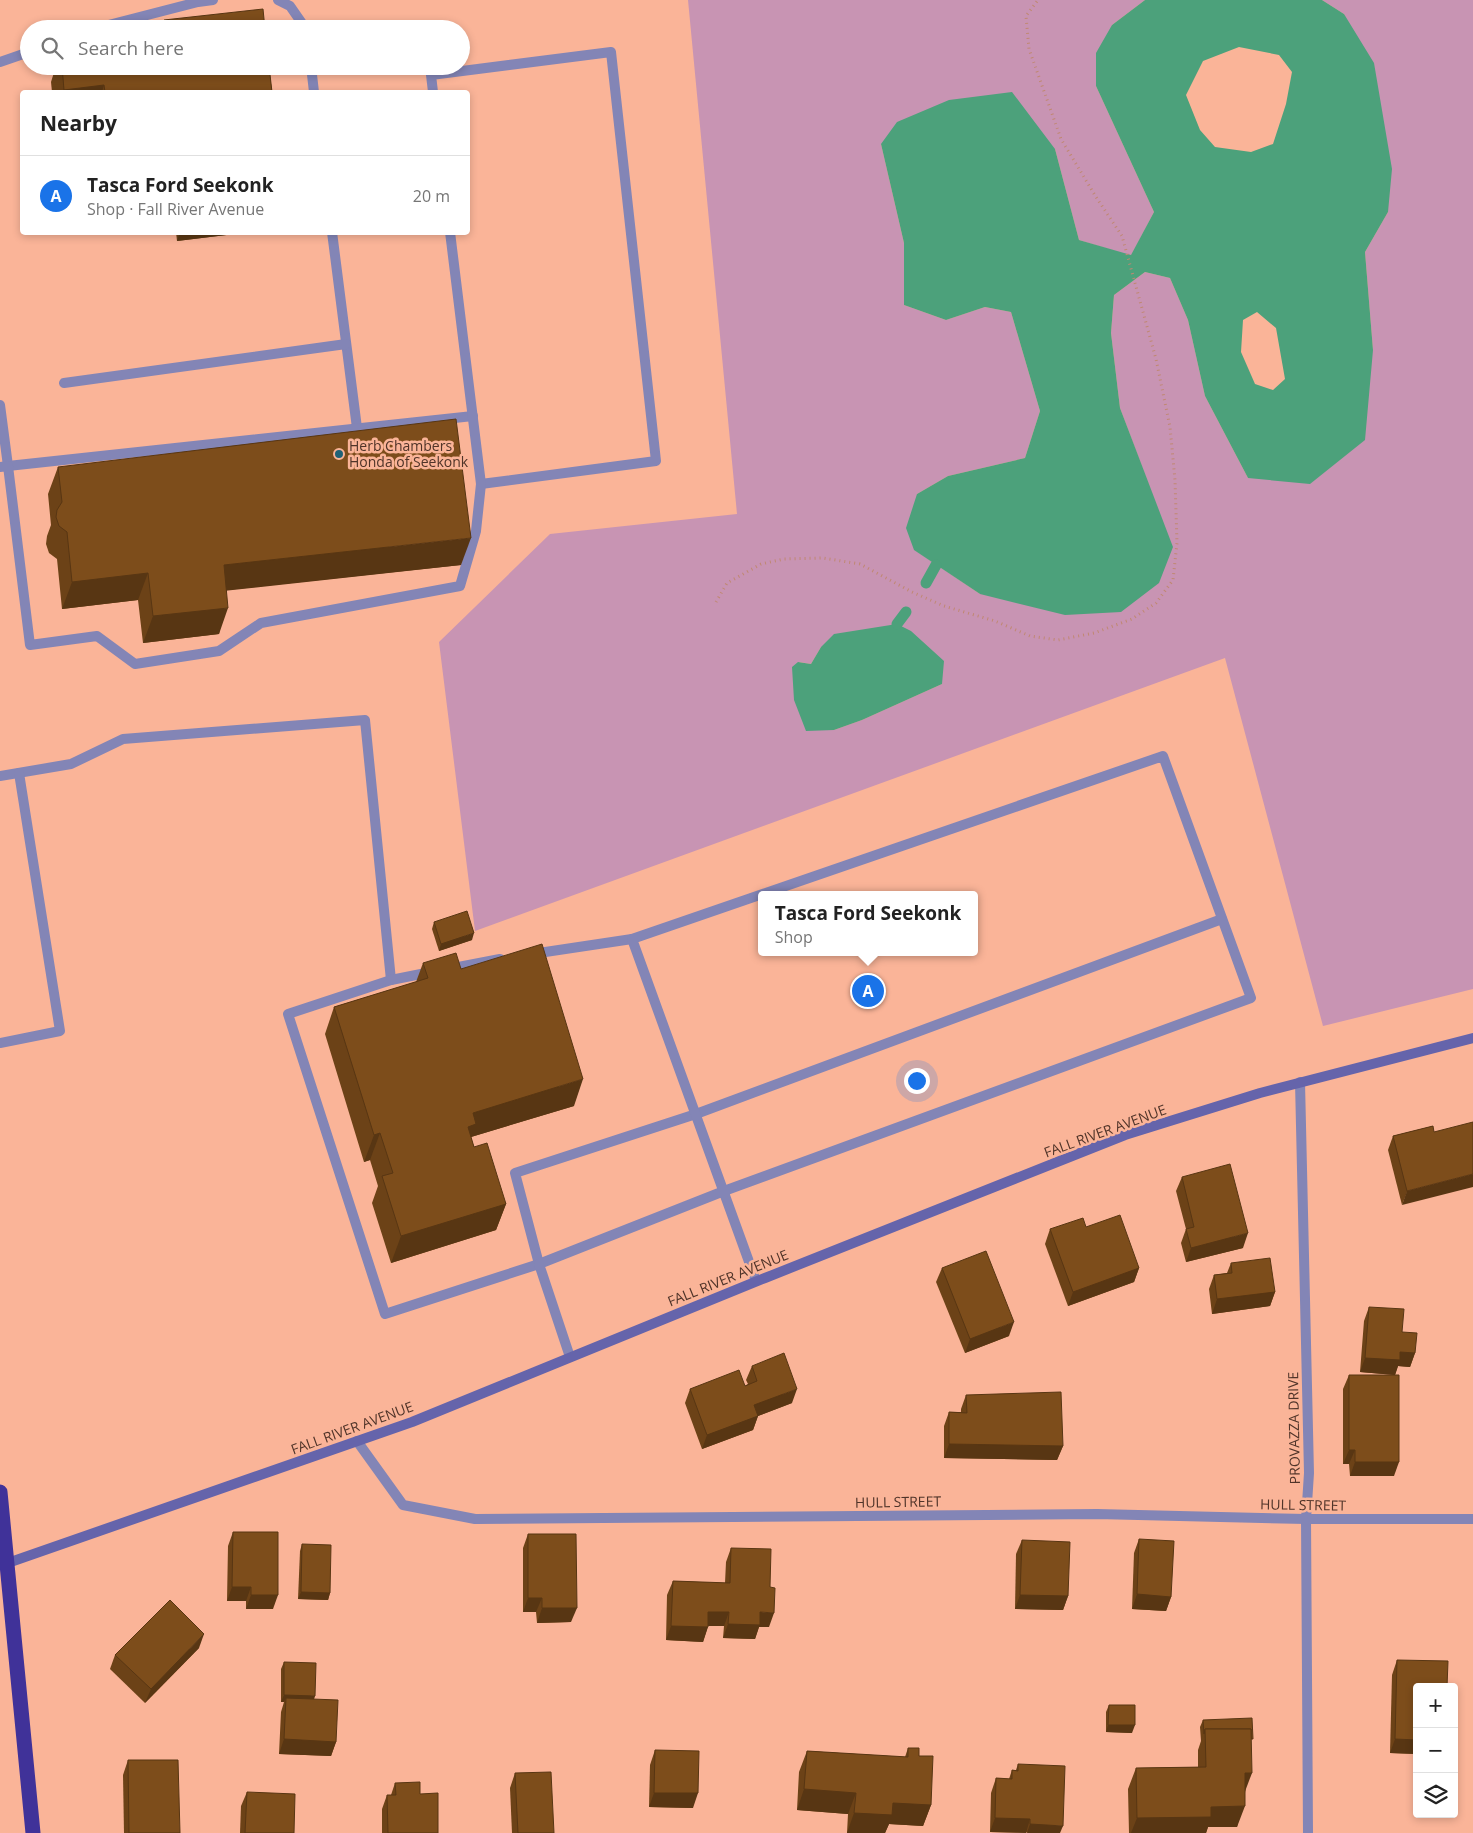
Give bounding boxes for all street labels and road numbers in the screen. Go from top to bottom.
street label: FALL RIVER AVENUE [1041,1100,1169,1161]
street label: FALL RIVER AVENUE [665,1245,791,1310]
street label: PROVAZZA DRIVE [1283,1372,1304,1484]
street label: FALL RIVER AVENUE [288,1397,416,1458]
street label: HULL STREET [855,1491,941,1512]
street label: HULL STREET [1260,1494,1346,1515]

